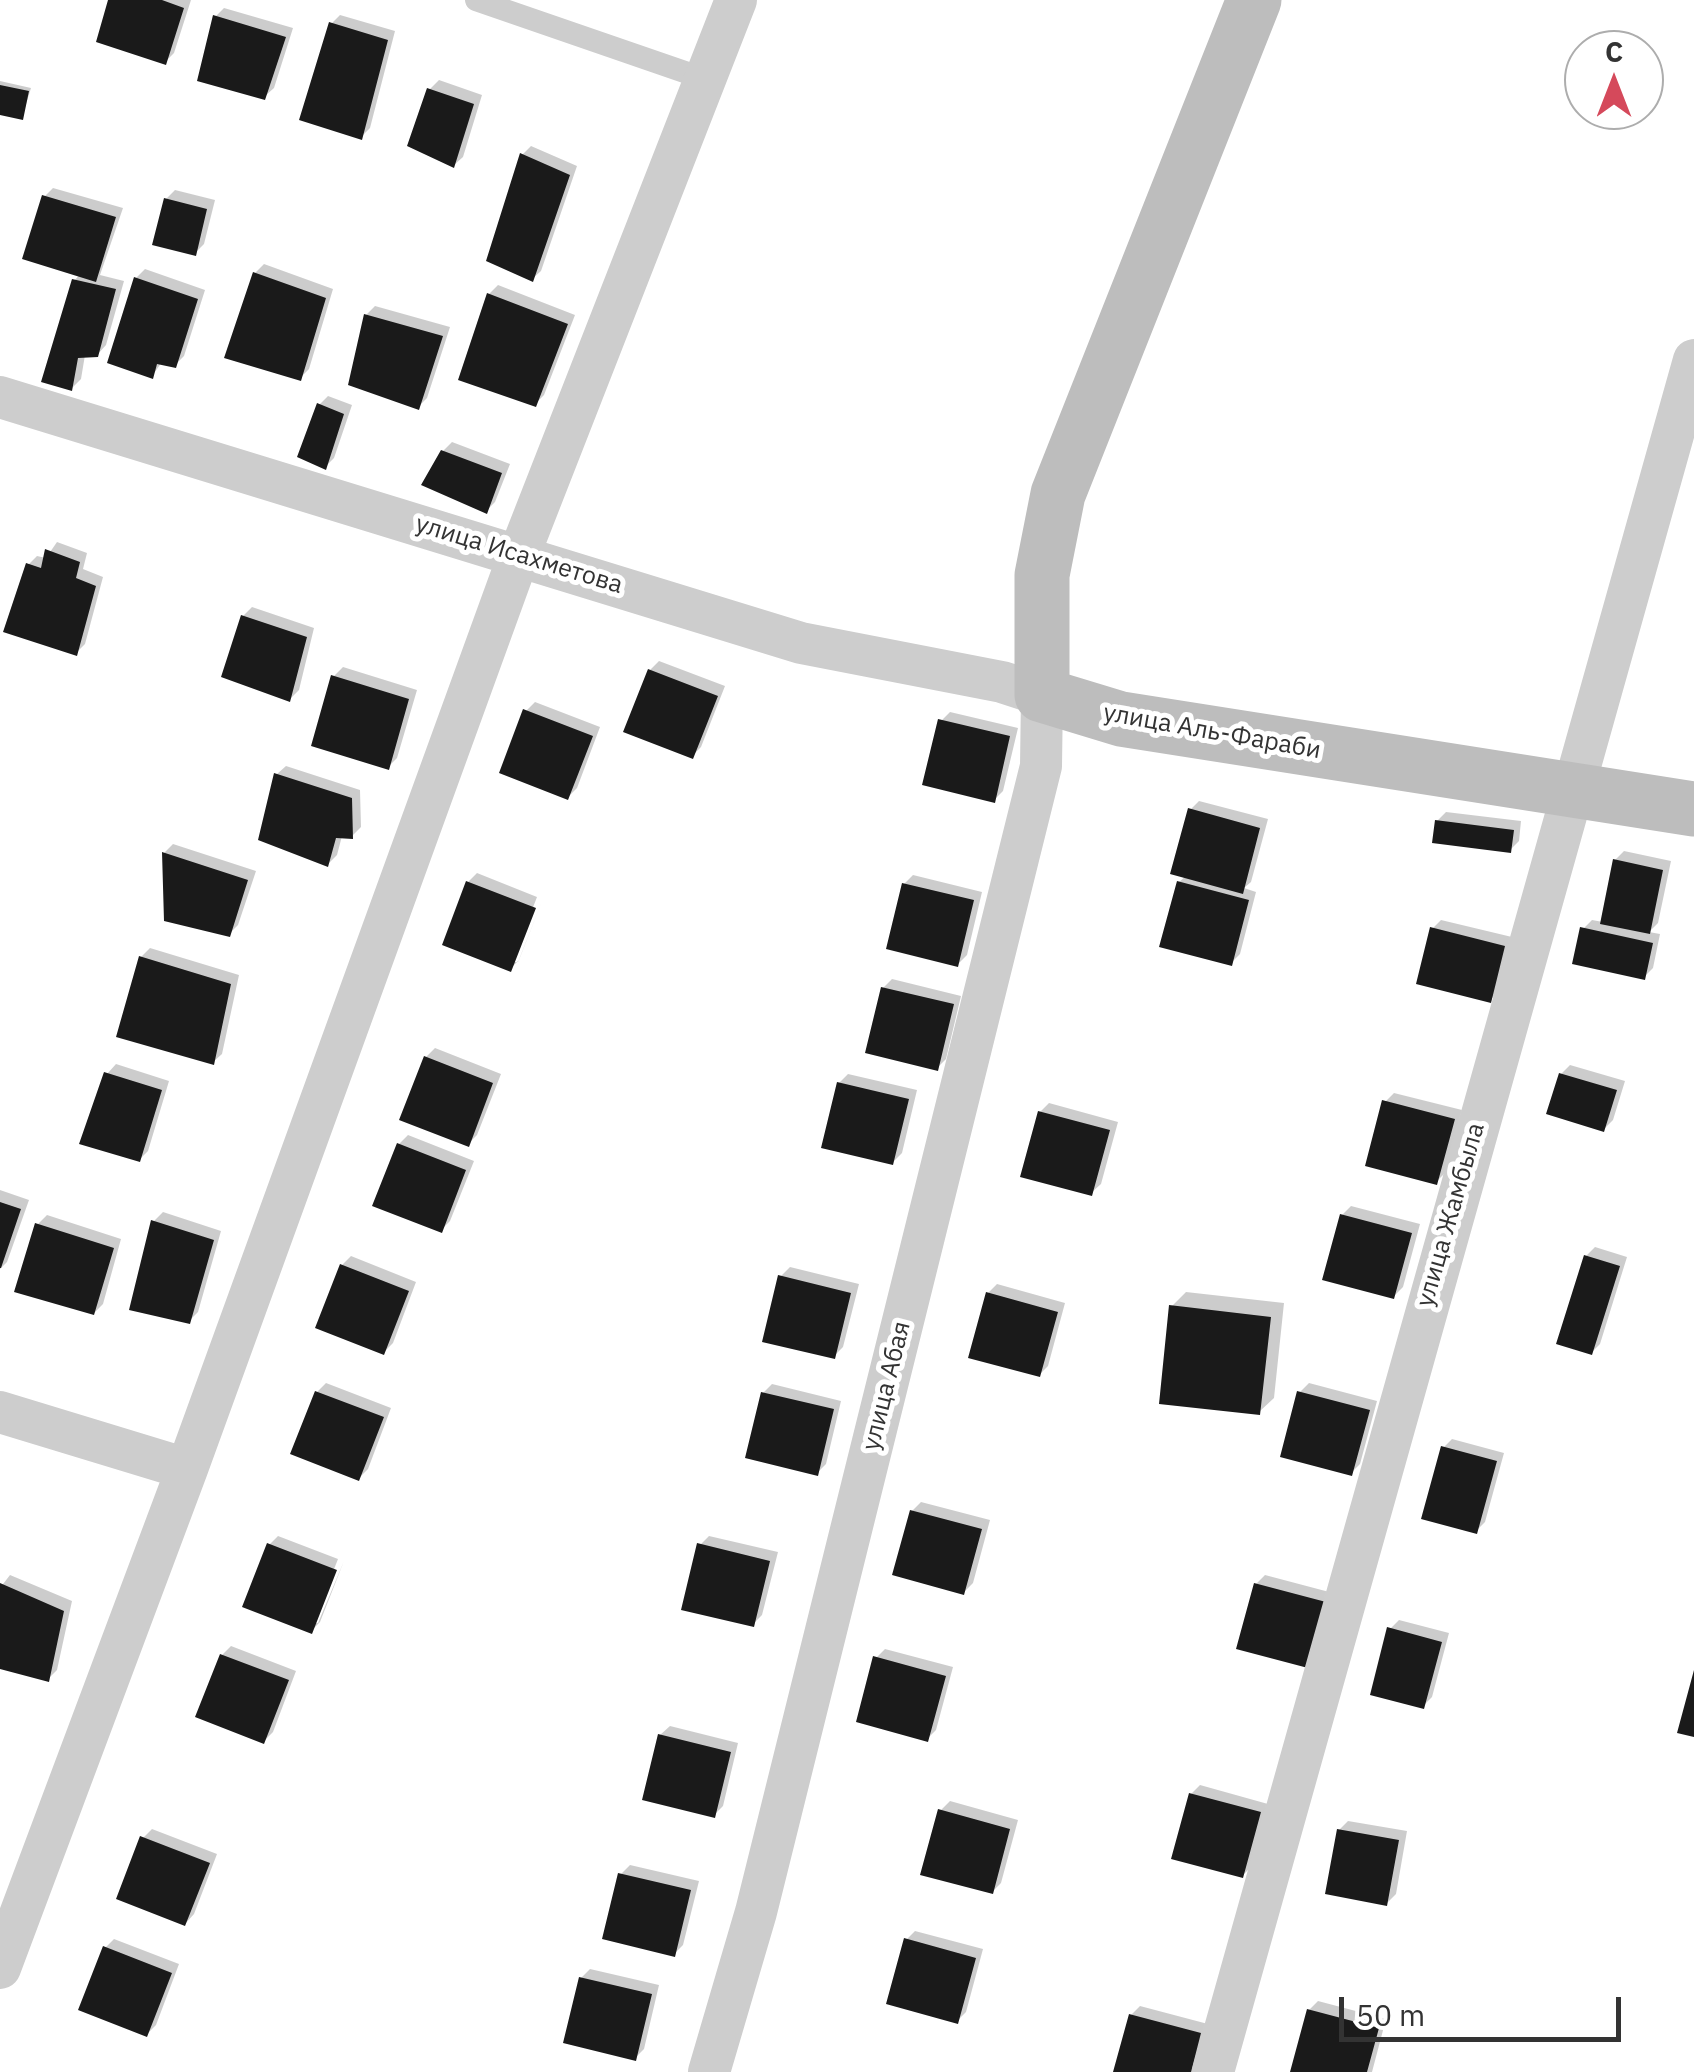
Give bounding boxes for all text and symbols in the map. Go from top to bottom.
north arrow [1564,30,1664,130]
text: С [1605,33,1623,70]
street label: улица Исахметова [412,509,626,601]
street label: улица Аль-Фараби [1101,698,1323,766]
street label: улица Жамбыла [1410,1120,1492,1310]
street label: улица Абая [856,1318,918,1454]
scale bar [1344,1977,1626,2039]
text: 50 m [1356,1995,1425,2034]

